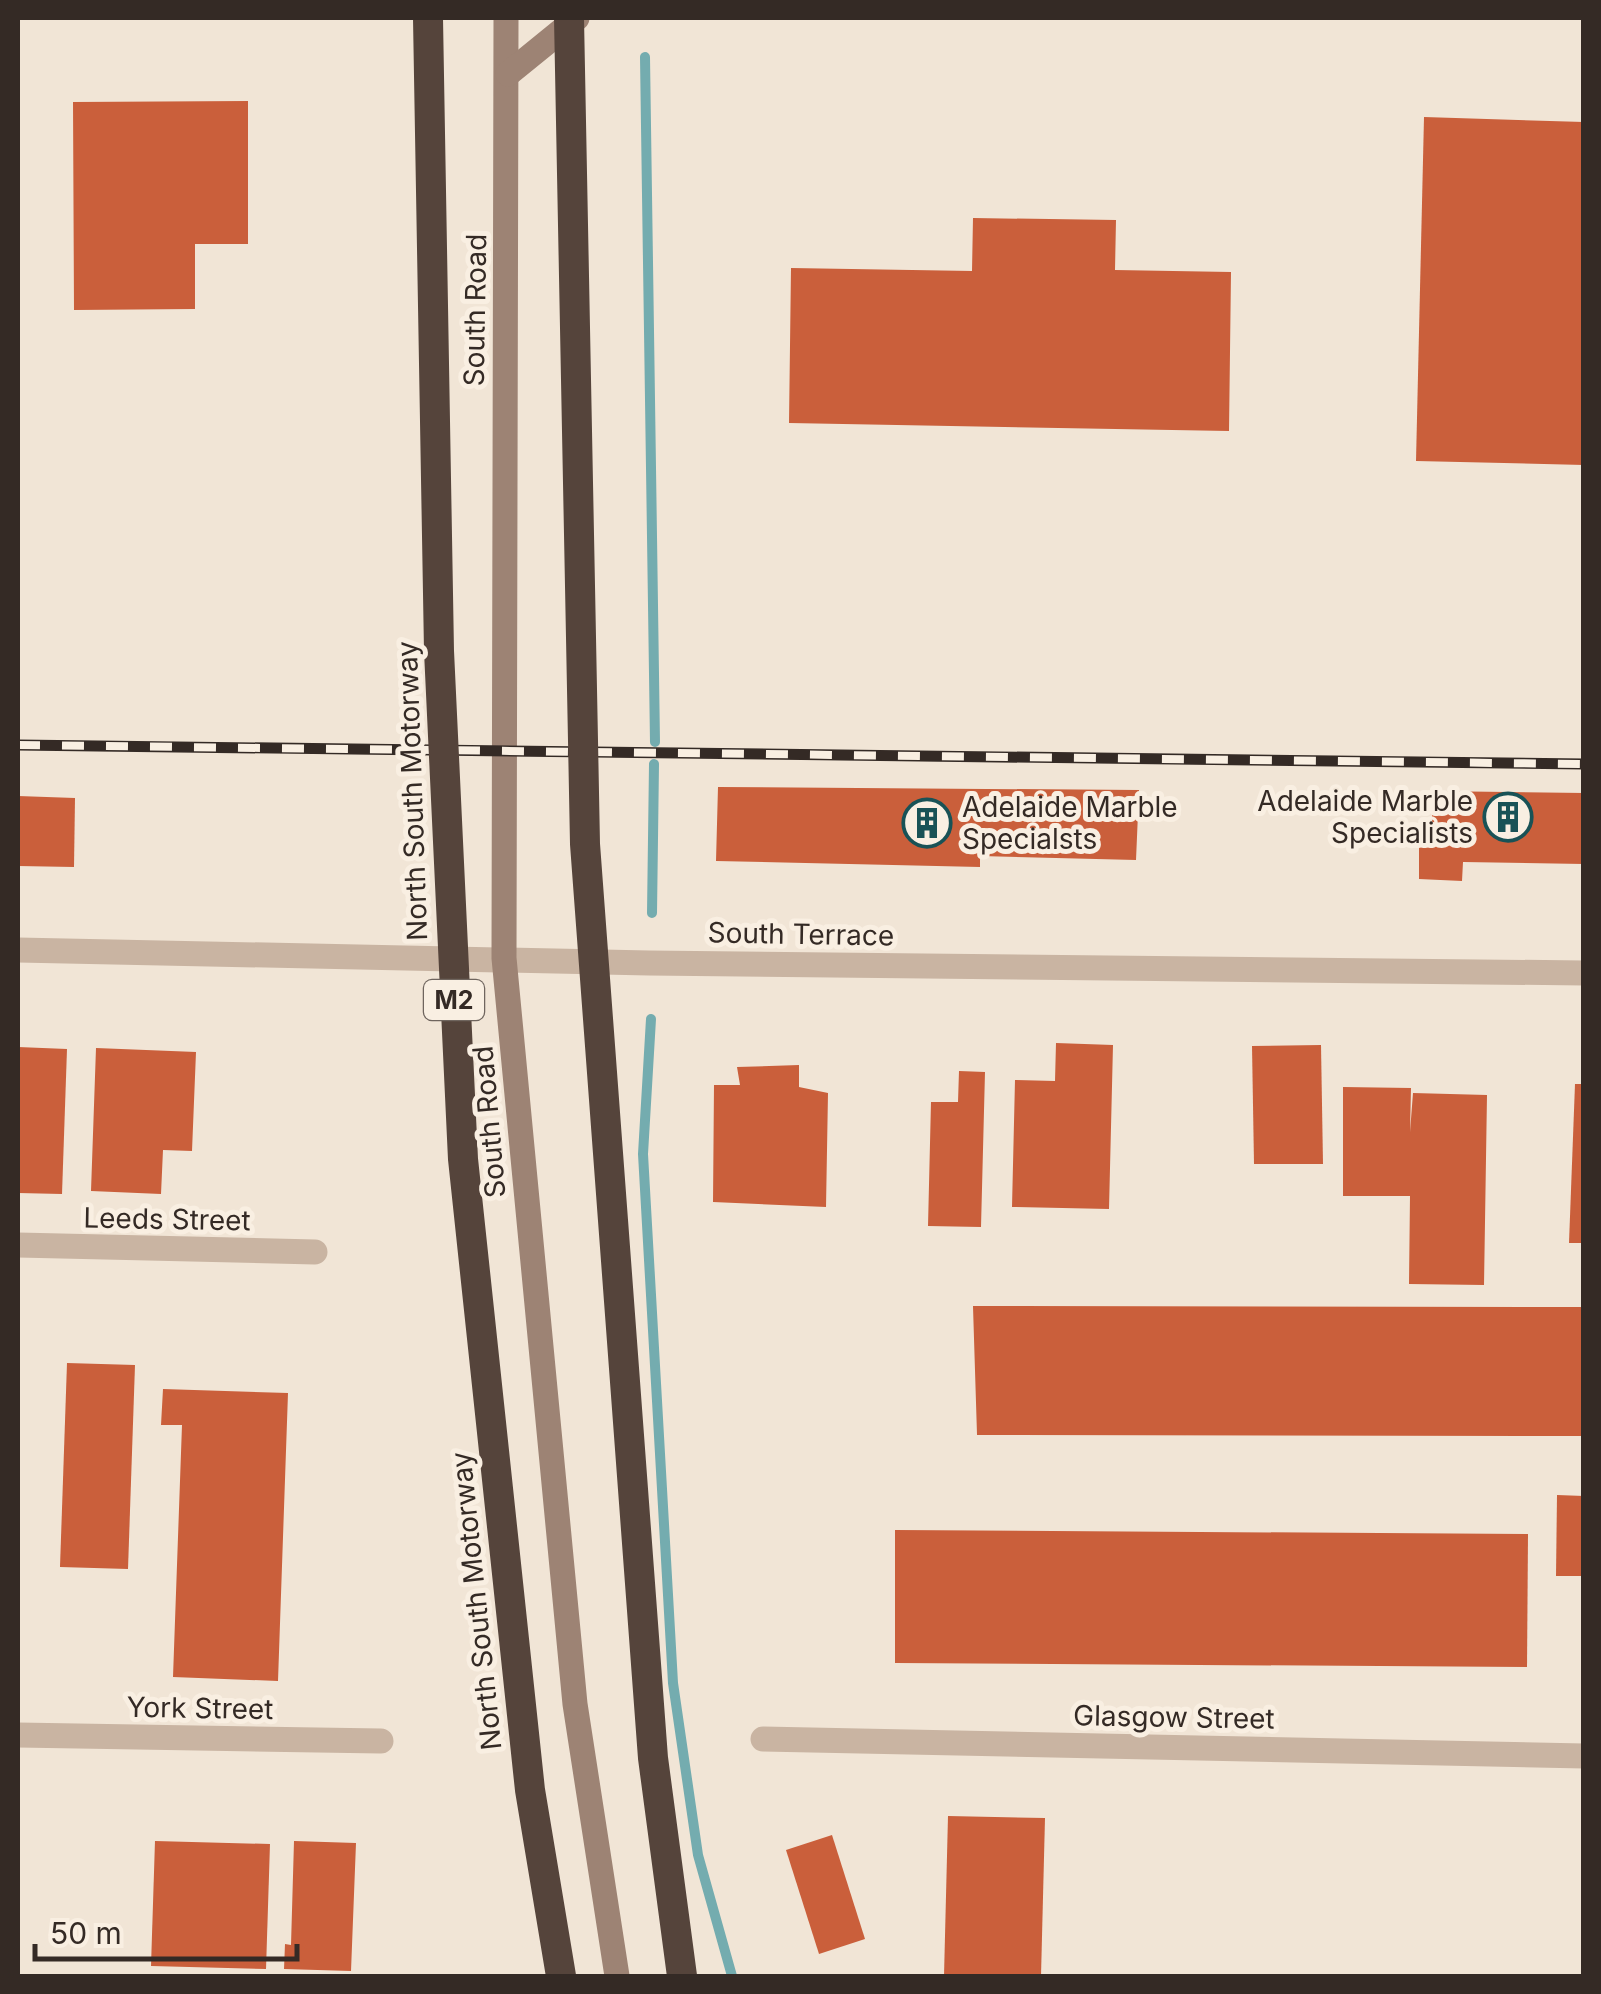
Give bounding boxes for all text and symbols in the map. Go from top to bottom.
street label: South Road [457,233,493,387]
street label: North South Motorway [390,641,434,941]
place label: Adelaide Marble Specialists [1257,784,1473,850]
place label: Adelaide Marble Specialsts [962,790,1178,856]
building icon: Adelaide Marble Specialists [1482,791,1534,843]
building icon: Adelaide Marble Specialsts [901,797,953,849]
street label: South Terrace [707,915,895,953]
road number: M2 [424,980,484,1020]
street label: South Road [465,1045,513,1199]
street label: Leeds Street [83,1201,251,1237]
street label: North South Motorway [443,1450,509,1752]
street label: York Street [126,1690,274,1726]
street label: Glasgow Street [1073,1698,1275,1736]
scale bar [35,1899,298,1961]
text: 50 m [50,1915,122,1951]

